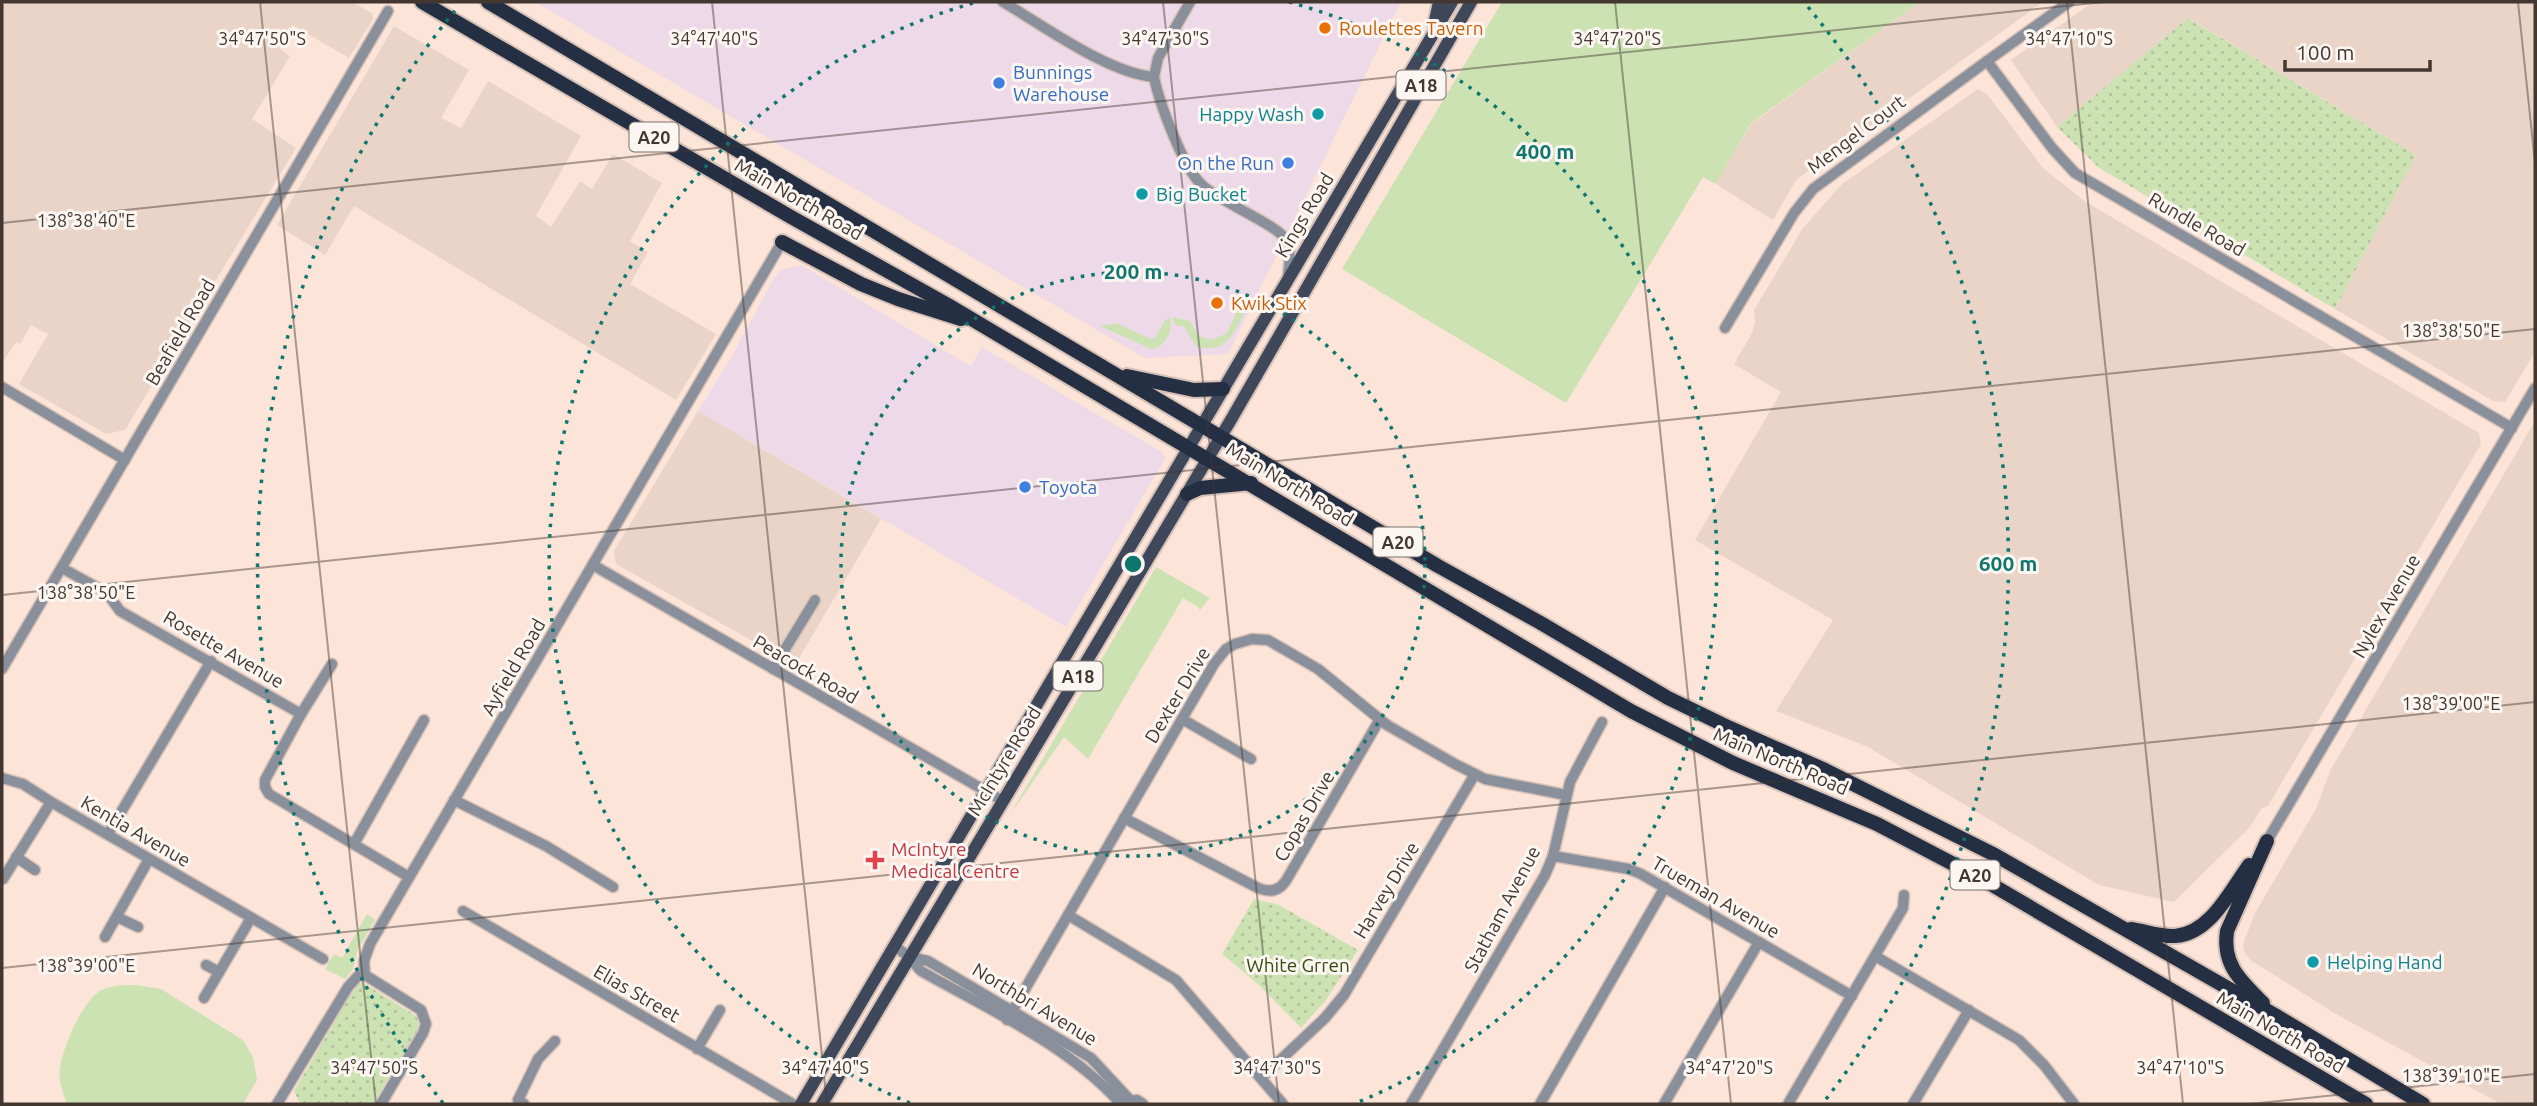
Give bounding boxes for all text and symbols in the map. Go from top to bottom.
place label: Roulettes Tavern [1339,17,1484,39]
marker: Roulettes Tavern [1317,20,1333,36]
text: 34°47'50"S [218,28,306,48]
text: 34°47'40"S [670,28,758,48]
text: 34°47'30"S [1121,28,1209,48]
text: 34°47'20"S [1573,28,1661,48]
text: 34°47'10"S [2025,28,2113,48]
scale bar [2285,28,2430,72]
text: 100 m [2296,40,2354,64]
place label: Bunnings Warehouse [1013,61,1109,105]
road number: A18 [1396,70,1446,100]
marker: Bunnings Warehouse [991,75,1007,91]
street label: Mengel Court [1803,90,1910,178]
place label: Happy Wash [1199,103,1304,125]
marker: Happy Wash [1310,106,1326,122]
road number: A20 [630,122,678,152]
text: 400 m [1516,139,1574,163]
place label: On the Run [1177,152,1274,174]
street label: Main North Road [731,153,867,245]
marker: On the Run [1280,155,1296,171]
street label: Kings Road [1270,169,1338,261]
place label: Big Bucket [1156,183,1247,205]
marker: Big Bucket [1134,186,1150,202]
street label: Rundle Road [2145,187,2249,261]
text: 138°38'40"E [37,210,135,230]
text: 200 m [1104,259,1162,283]
street label: Beafield Road [141,275,219,389]
place label: Kwik Stix [1231,292,1307,314]
marker: Kwik Stix [1209,295,1225,311]
text: 138°38'50"E [2402,320,2500,340]
street label: Main North Road [1222,437,1358,531]
place label: Toyota [1039,476,1097,498]
marker: Toyota [1017,479,1033,495]
road number: A20 [1374,528,1422,556]
street label: Nylex Avenue [2347,550,2425,662]
text: 600 m [1979,551,2037,575]
centre of rings [1121,552,1145,576]
text: 138°38'50"E [37,582,135,602]
street label: Rosette Avenue [160,606,288,692]
street label: Ayfield Road [476,615,550,719]
street label: Peacock Road [750,630,862,708]
street label: Dexter Drive [1140,643,1214,747]
road number: A18 [1054,662,1102,690]
text: 138°39'00"E [2402,693,2500,713]
street label: McIntyre Road [963,702,1045,820]
street label: Main North Road [1710,723,1852,799]
street label: Copas Drive [1269,767,1339,865]
street label: Kentia Avenue [77,791,195,871]
place label: McIntyre Medical Centre [891,838,1020,882]
street label: Harvey Drive [1349,838,1423,942]
street label: Statham Avenue [1459,842,1545,976]
marker: McIntyre Medical Centre [865,850,885,870]
street label: Trueman Avenue [1648,852,1784,942]
road number: A20 [1951,860,2000,890]
place label: Helping Hand [2327,951,2443,973]
park label: White Grren [1246,954,1350,976]
marker: Helping Hand [2305,954,2321,970]
text: 138°39'00"E [37,955,135,975]
street label: Northbri Avenue [969,958,1101,1050]
street label: Elias Street [590,960,684,1027]
street label: Main North Road [2213,986,2349,1078]
text: 34°47'50"S [330,1057,418,1077]
text: 34°47'40"S [781,1057,869,1077]
text: 34°47'30"S [1233,1057,1321,1077]
text: 34°47'20"S [1685,1057,1773,1077]
text: 34°47'10"S [2136,1057,2224,1077]
text: 138°39'10"E [2402,1065,2500,1085]

